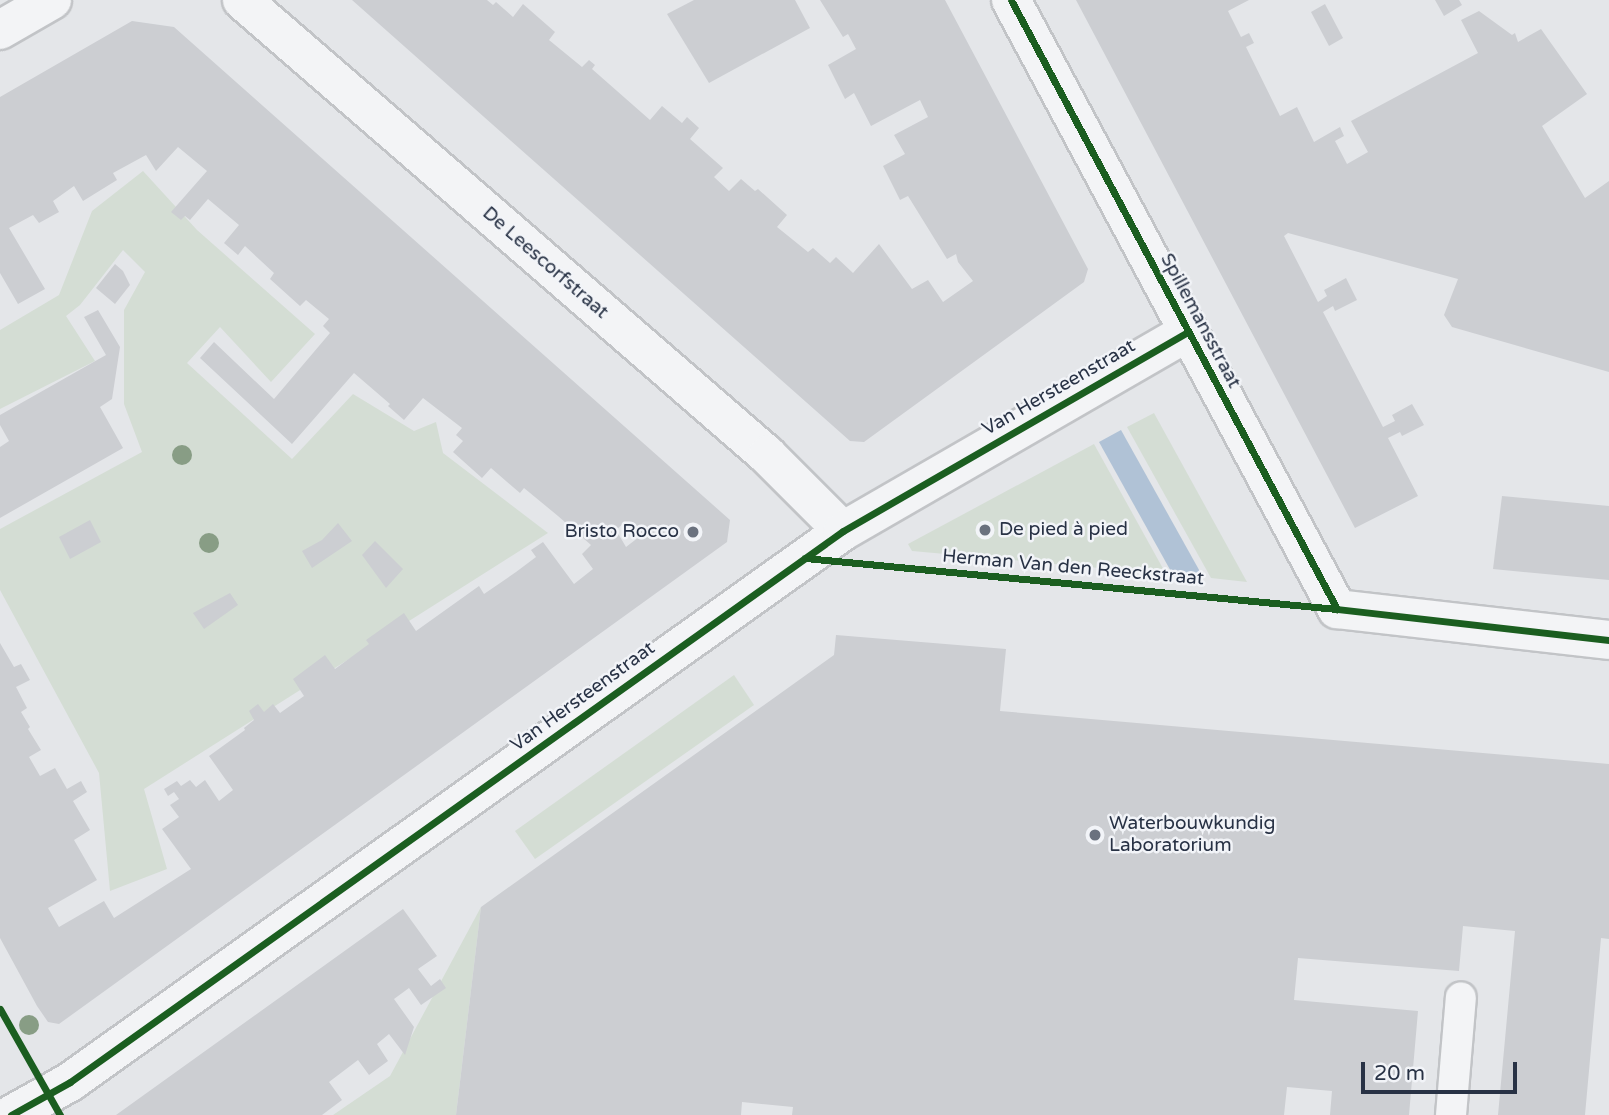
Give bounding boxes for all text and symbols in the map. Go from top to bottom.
street label: De Leescorfstraat [477,202,613,324]
street label: Spillemansstraat [1155,250,1245,392]
street label: Van Hersteenstraat [979,335,1139,441]
place label: De pied à pied [999,519,1128,541]
place label: Bristo Rocco [565,521,679,543]
marker: De pied à pied [977,522,993,538]
marker: Bristo Rocco [685,524,701,540]
street label: Herman Van den Reeckstraat [941,545,1205,591]
street label: Van Hersteenstraat [506,637,660,757]
place label: Waterbouwkundig Laboratorium [1109,813,1275,857]
marker: Waterbouwkundig Laboratorium [1087,827,1103,843]
scale bar [1364,1048,1520,1092]
text: 20 m [1374,1061,1425,1086]

